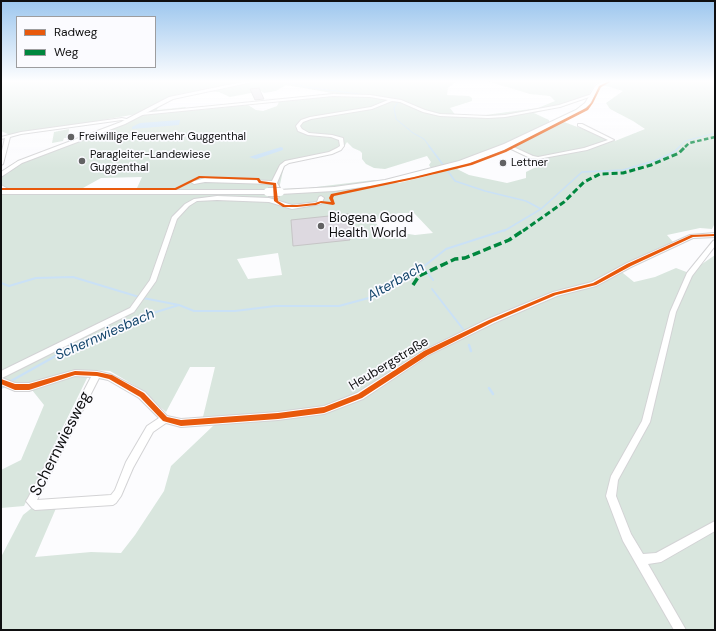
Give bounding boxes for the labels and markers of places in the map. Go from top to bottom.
place label: Freiwillige Feuerwehr Guggenthal [79,130,246,144]
marker: Freiwillige Feuerwehr Guggenthal [66,132,76,142]
place label: Paragleiter-Landewiese Guggenthal [90,148,210,174]
marker: Paragleiter-Landewiese Guggenthal [77,156,87,166]
place label: Lettner [511,156,548,170]
marker: Lettner [498,158,508,168]
place label: Biogena Good Health World [329,211,413,242]
marker: Biogena Good Health World [316,221,326,231]

